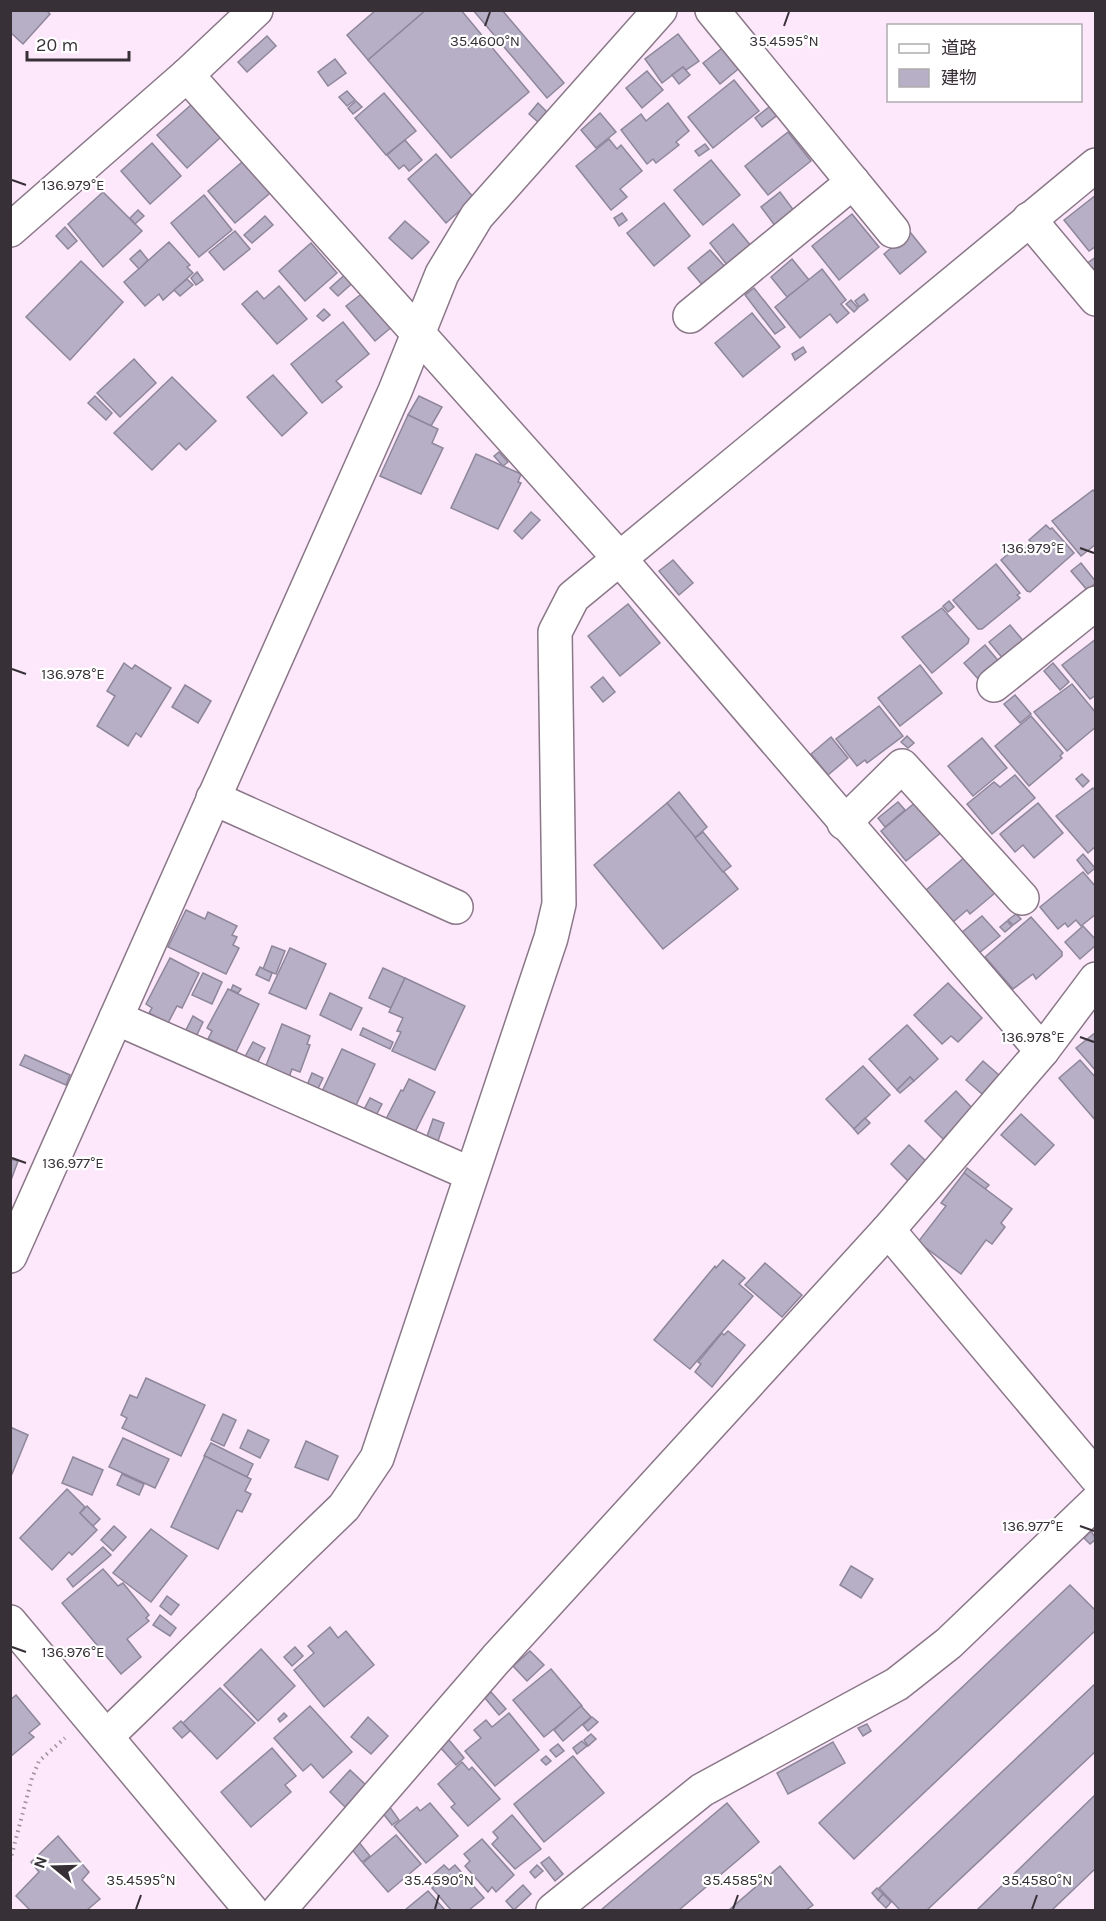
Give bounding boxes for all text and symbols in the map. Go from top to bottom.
scale bar [27,24,129,62]
legend [887,24,1082,102]
text: 35.4600°N [450,32,520,50]
text: 35.4595°N [749,32,819,50]
text: 20 m [36,34,78,56]
text: 道路 [941,37,977,59]
text: 建物 [941,67,977,89]
text: 136.979°E [41,176,105,194]
text: 136.979°E [1001,539,1065,557]
text: 136.978°E [41,665,105,683]
text: 136.978°E [1001,1028,1065,1046]
text: 136.977°E [42,1154,104,1172]
text: 136.977°E [1002,1517,1064,1535]
text: 136.976°E [42,1643,104,1661]
north arrow [24,1837,84,1897]
text: N [29,1854,51,1871]
text: 35.4595°N [106,1871,176,1889]
text: 35.4590°N [404,1871,474,1889]
text: 35.4585°N [703,1871,773,1889]
text: 35.4580°N [1002,1871,1072,1889]

